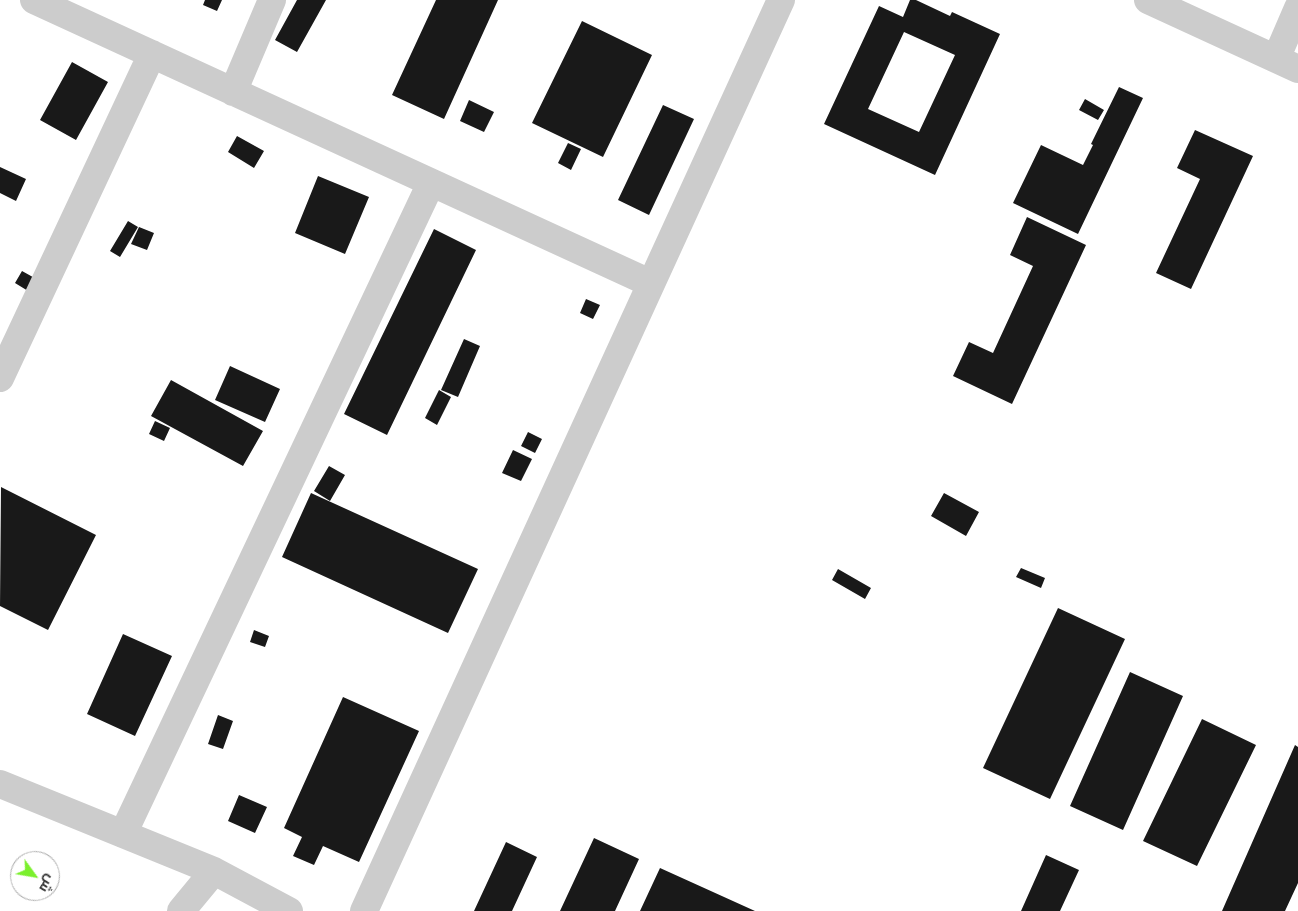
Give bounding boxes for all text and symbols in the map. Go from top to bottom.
north arrow [10,851,60,901]
text: ش [35,872,59,896]

